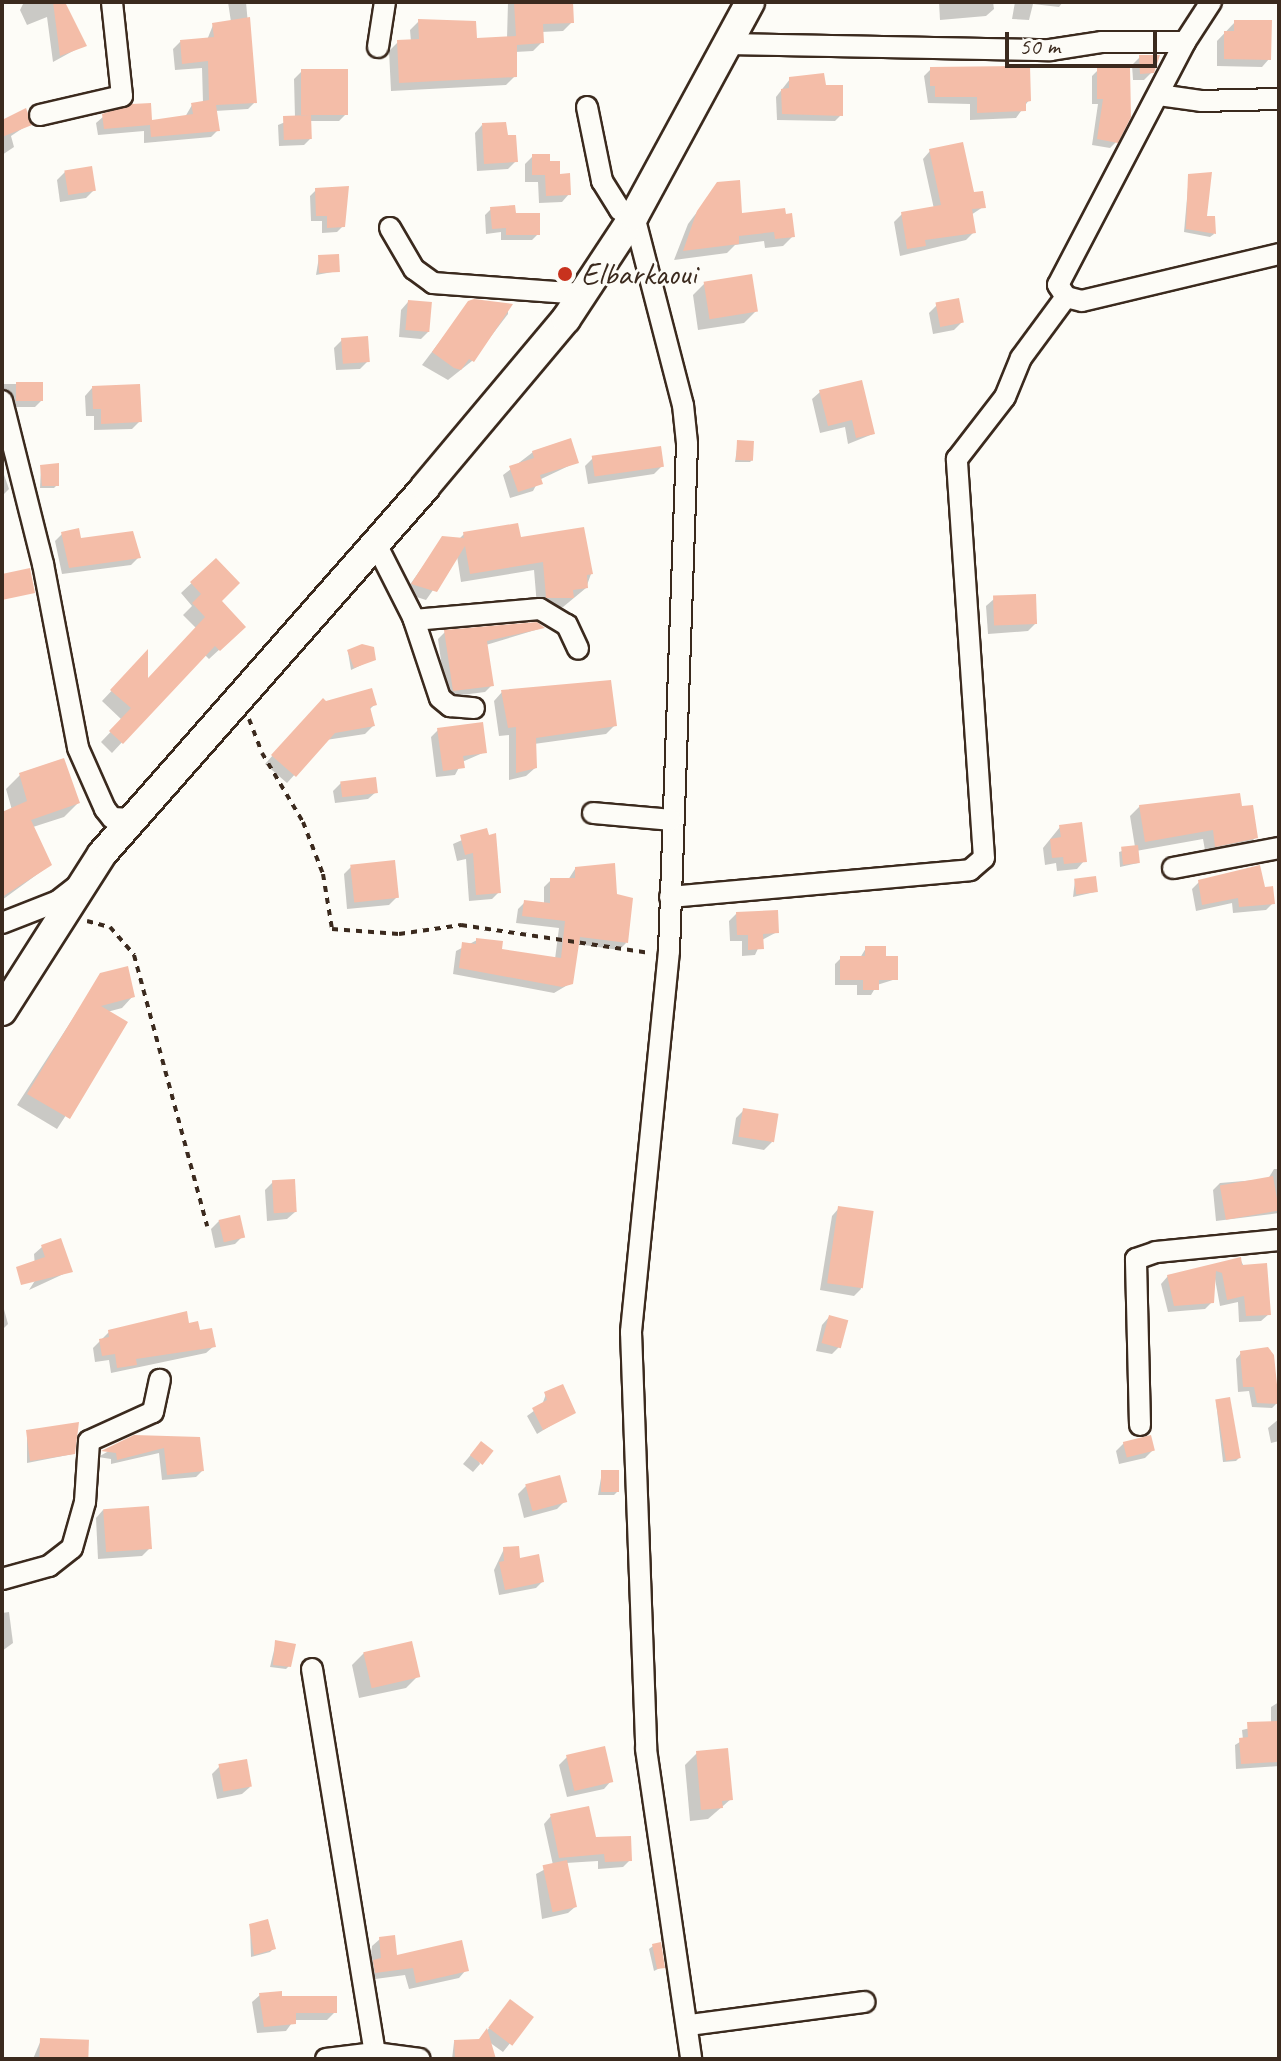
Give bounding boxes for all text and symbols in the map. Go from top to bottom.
scale bar [1009,16,1161,66]
text: 50 m [1019,31,1060,61]
place label: Elbarkaoui [581,255,696,293]
marker: Elbarkaoui [556,265,574,283]

